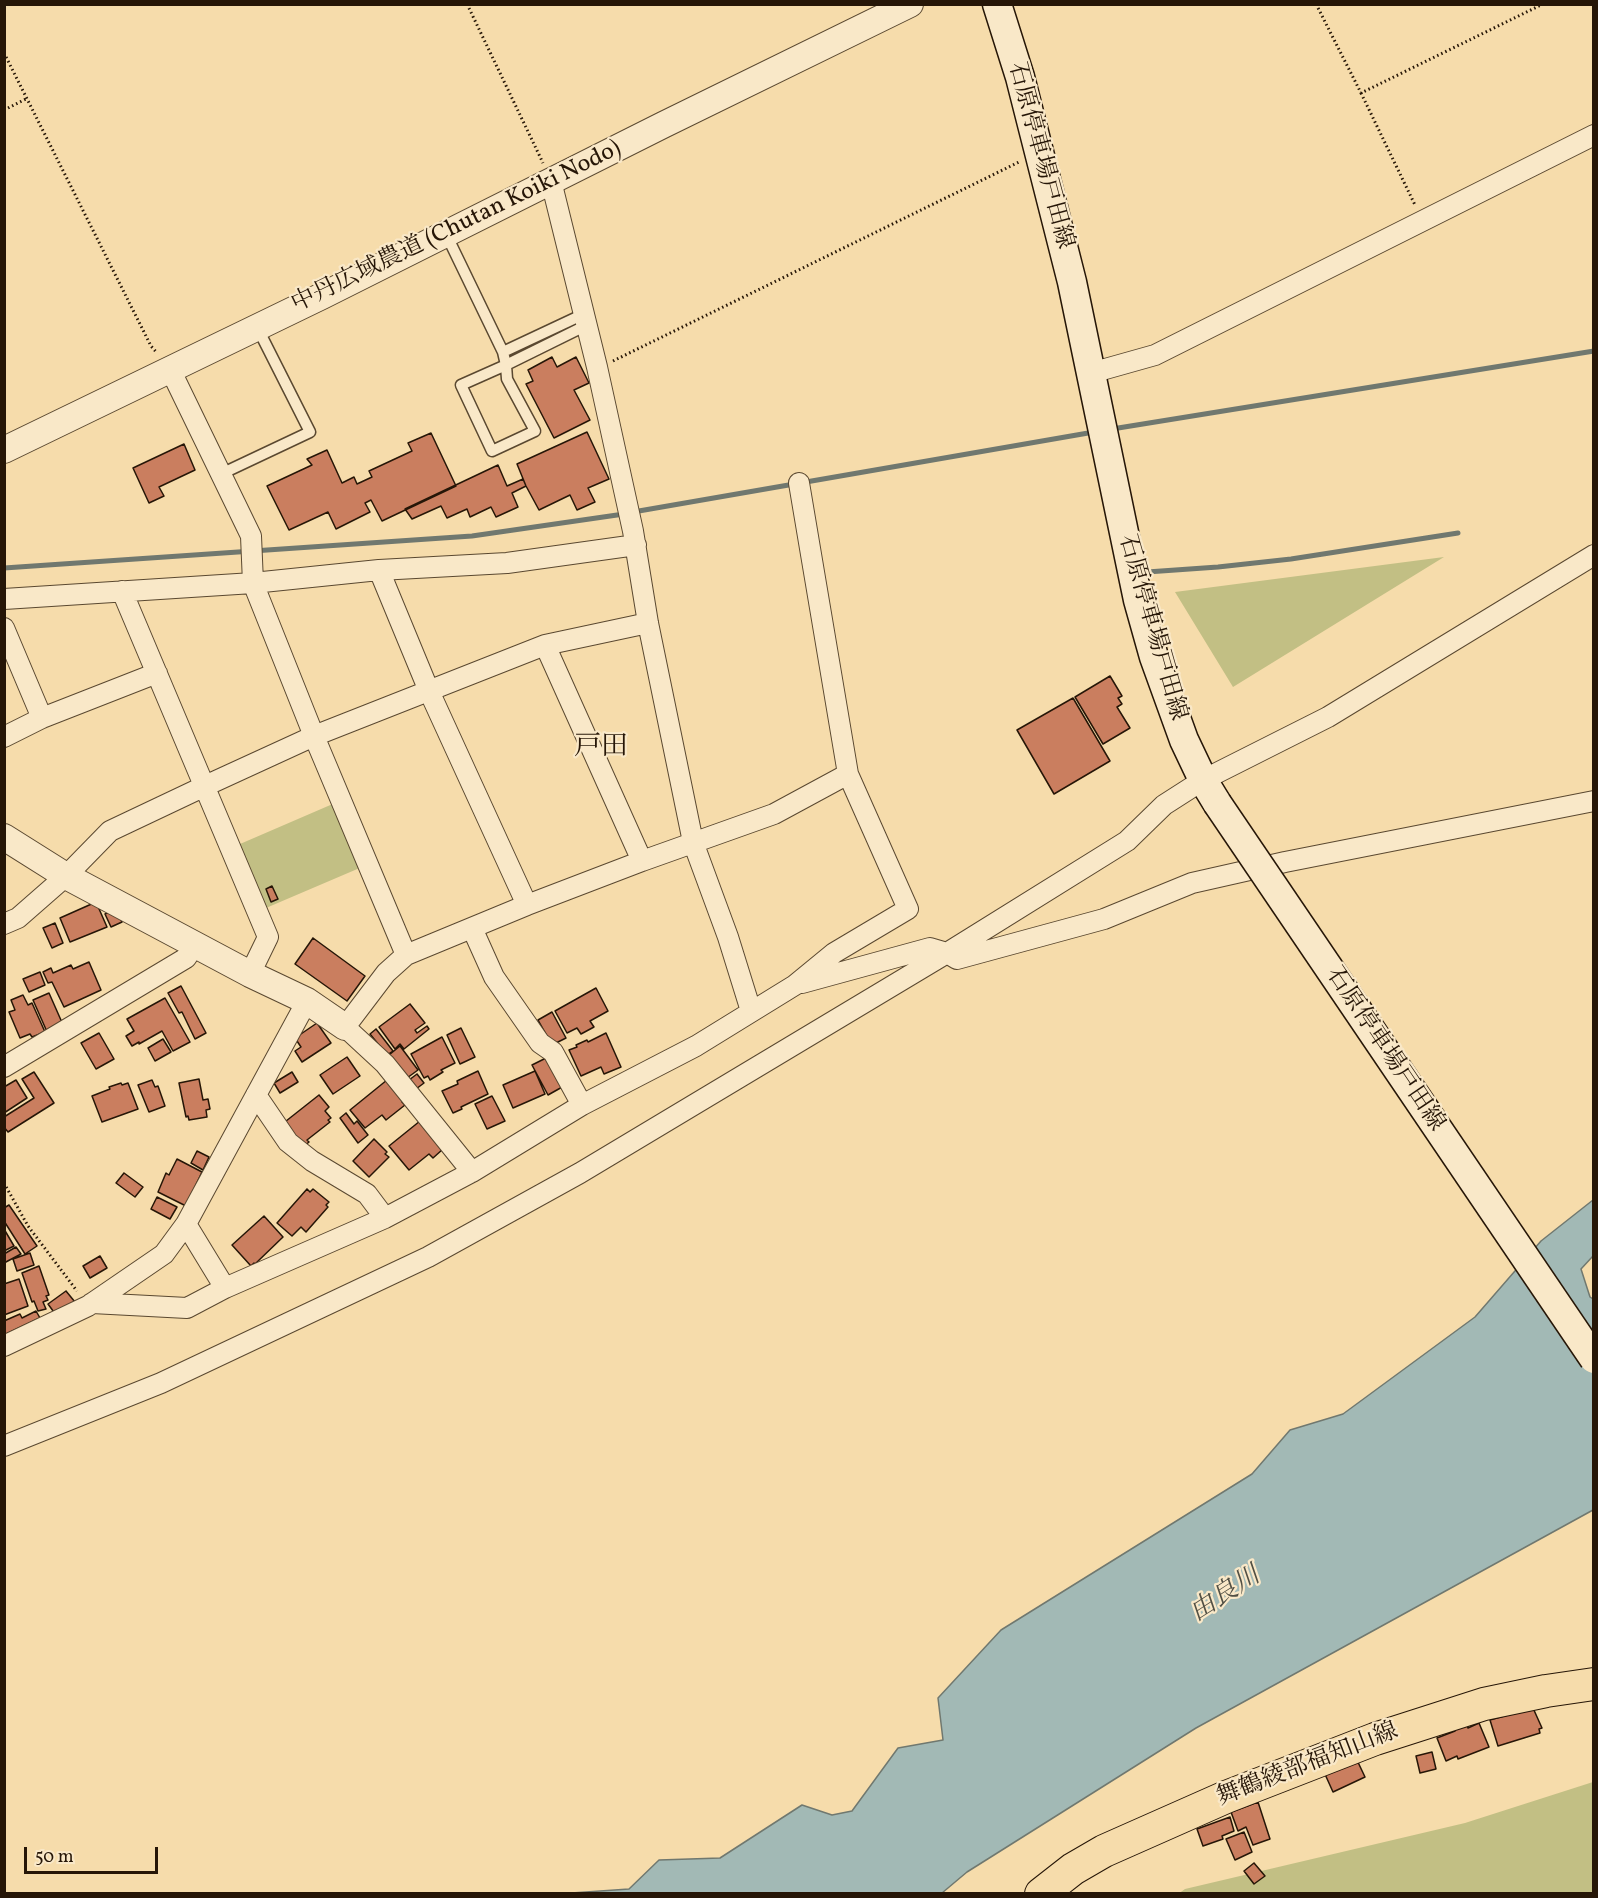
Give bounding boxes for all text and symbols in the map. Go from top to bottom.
street label: 石原停車場戸田線 [1000,60,1078,252]
street label: 中丹広域農道 (Chutan Koiki Nodo) [288,135,626,321]
street label: 石原停車場戸田線 [1111,532,1191,724]
district label: 戸田 [574,733,628,765]
street label: 石原停車場戸田線 [1318,962,1450,1138]
water label: 由良川 [1185,1562,1267,1630]
street label: 舞鶴綾部福知山線 [1213,1718,1403,1814]
scale bar [27,1835,160,1873]
text: 50 m [35,1845,74,1870]

